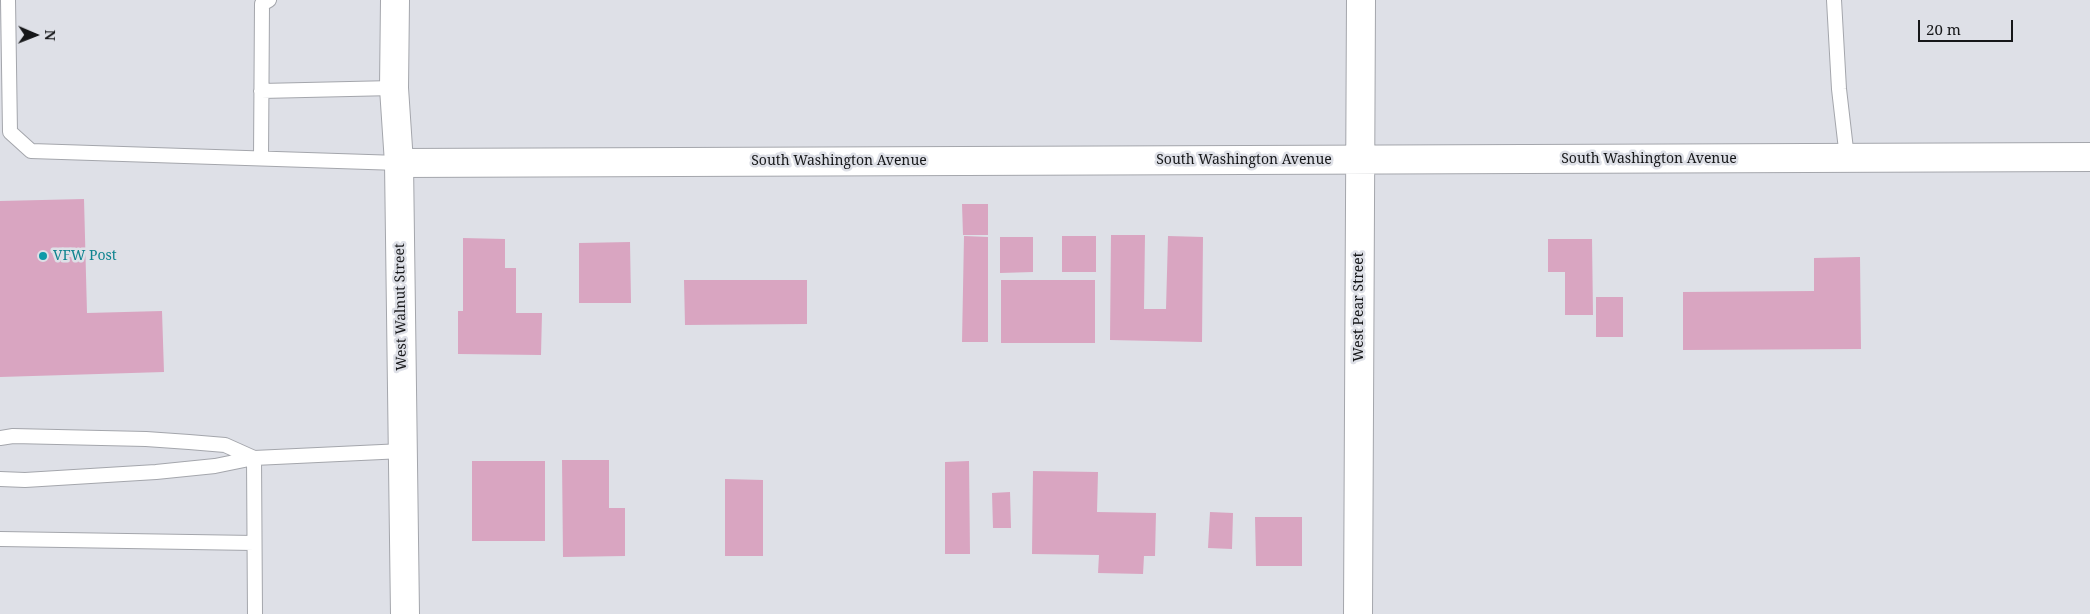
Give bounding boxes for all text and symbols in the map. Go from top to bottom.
north arrow [10,10,60,60]
scale bar [1920,10,2015,42]
text: 20 m [1926,19,1961,39]
text: N [41,30,60,41]
street label: South Washington Avenue [1561,151,1737,167]
street label: South Washington Avenue [1156,152,1332,168]
street label: South Washington Avenue [751,153,927,169]
street label: West Walnut Street [391,243,411,371]
place label: VFW Post [53,248,117,264]
marker: VFW Post [37,250,49,262]
street label: West Pear Street [1351,252,1367,362]

